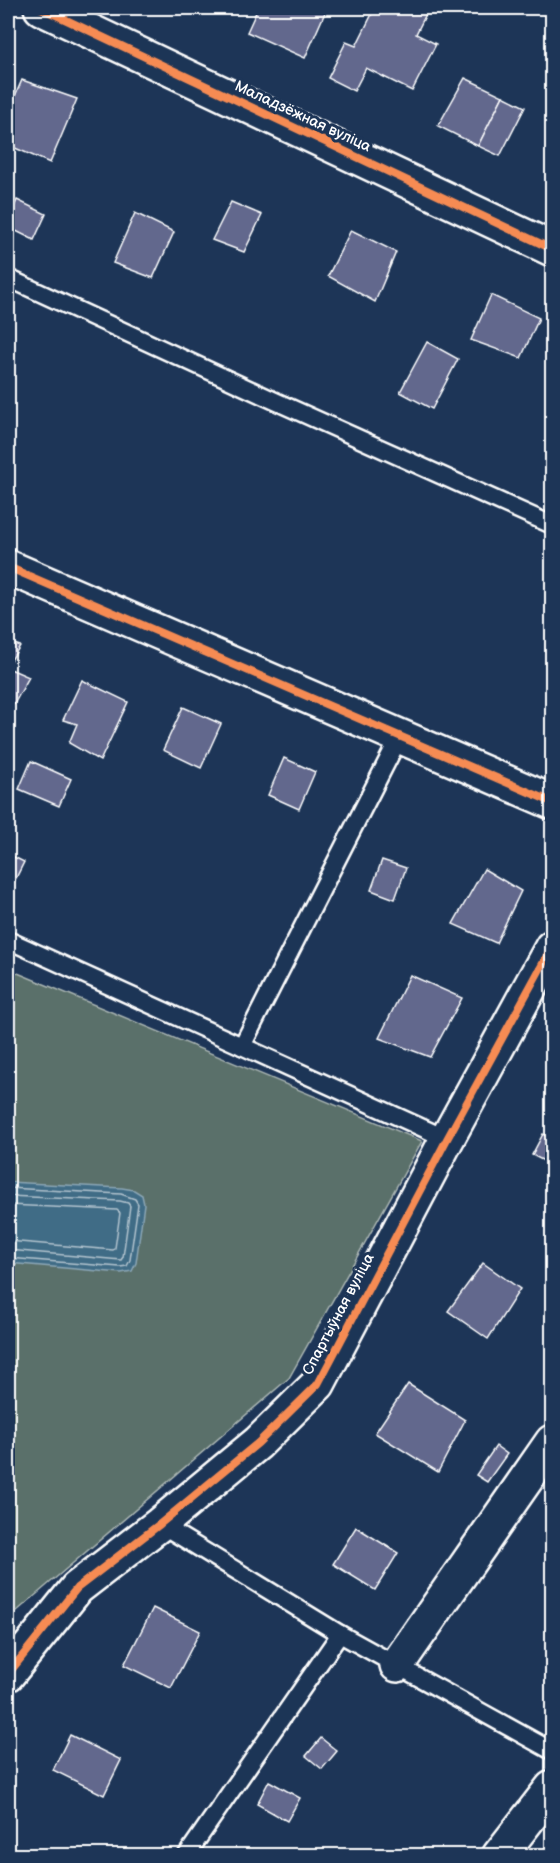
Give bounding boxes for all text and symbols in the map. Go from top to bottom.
street label: Маладзёжная вуліца [232,77,374,156]
street label: Спартыўная вуліца [298,1250,379,1378]

